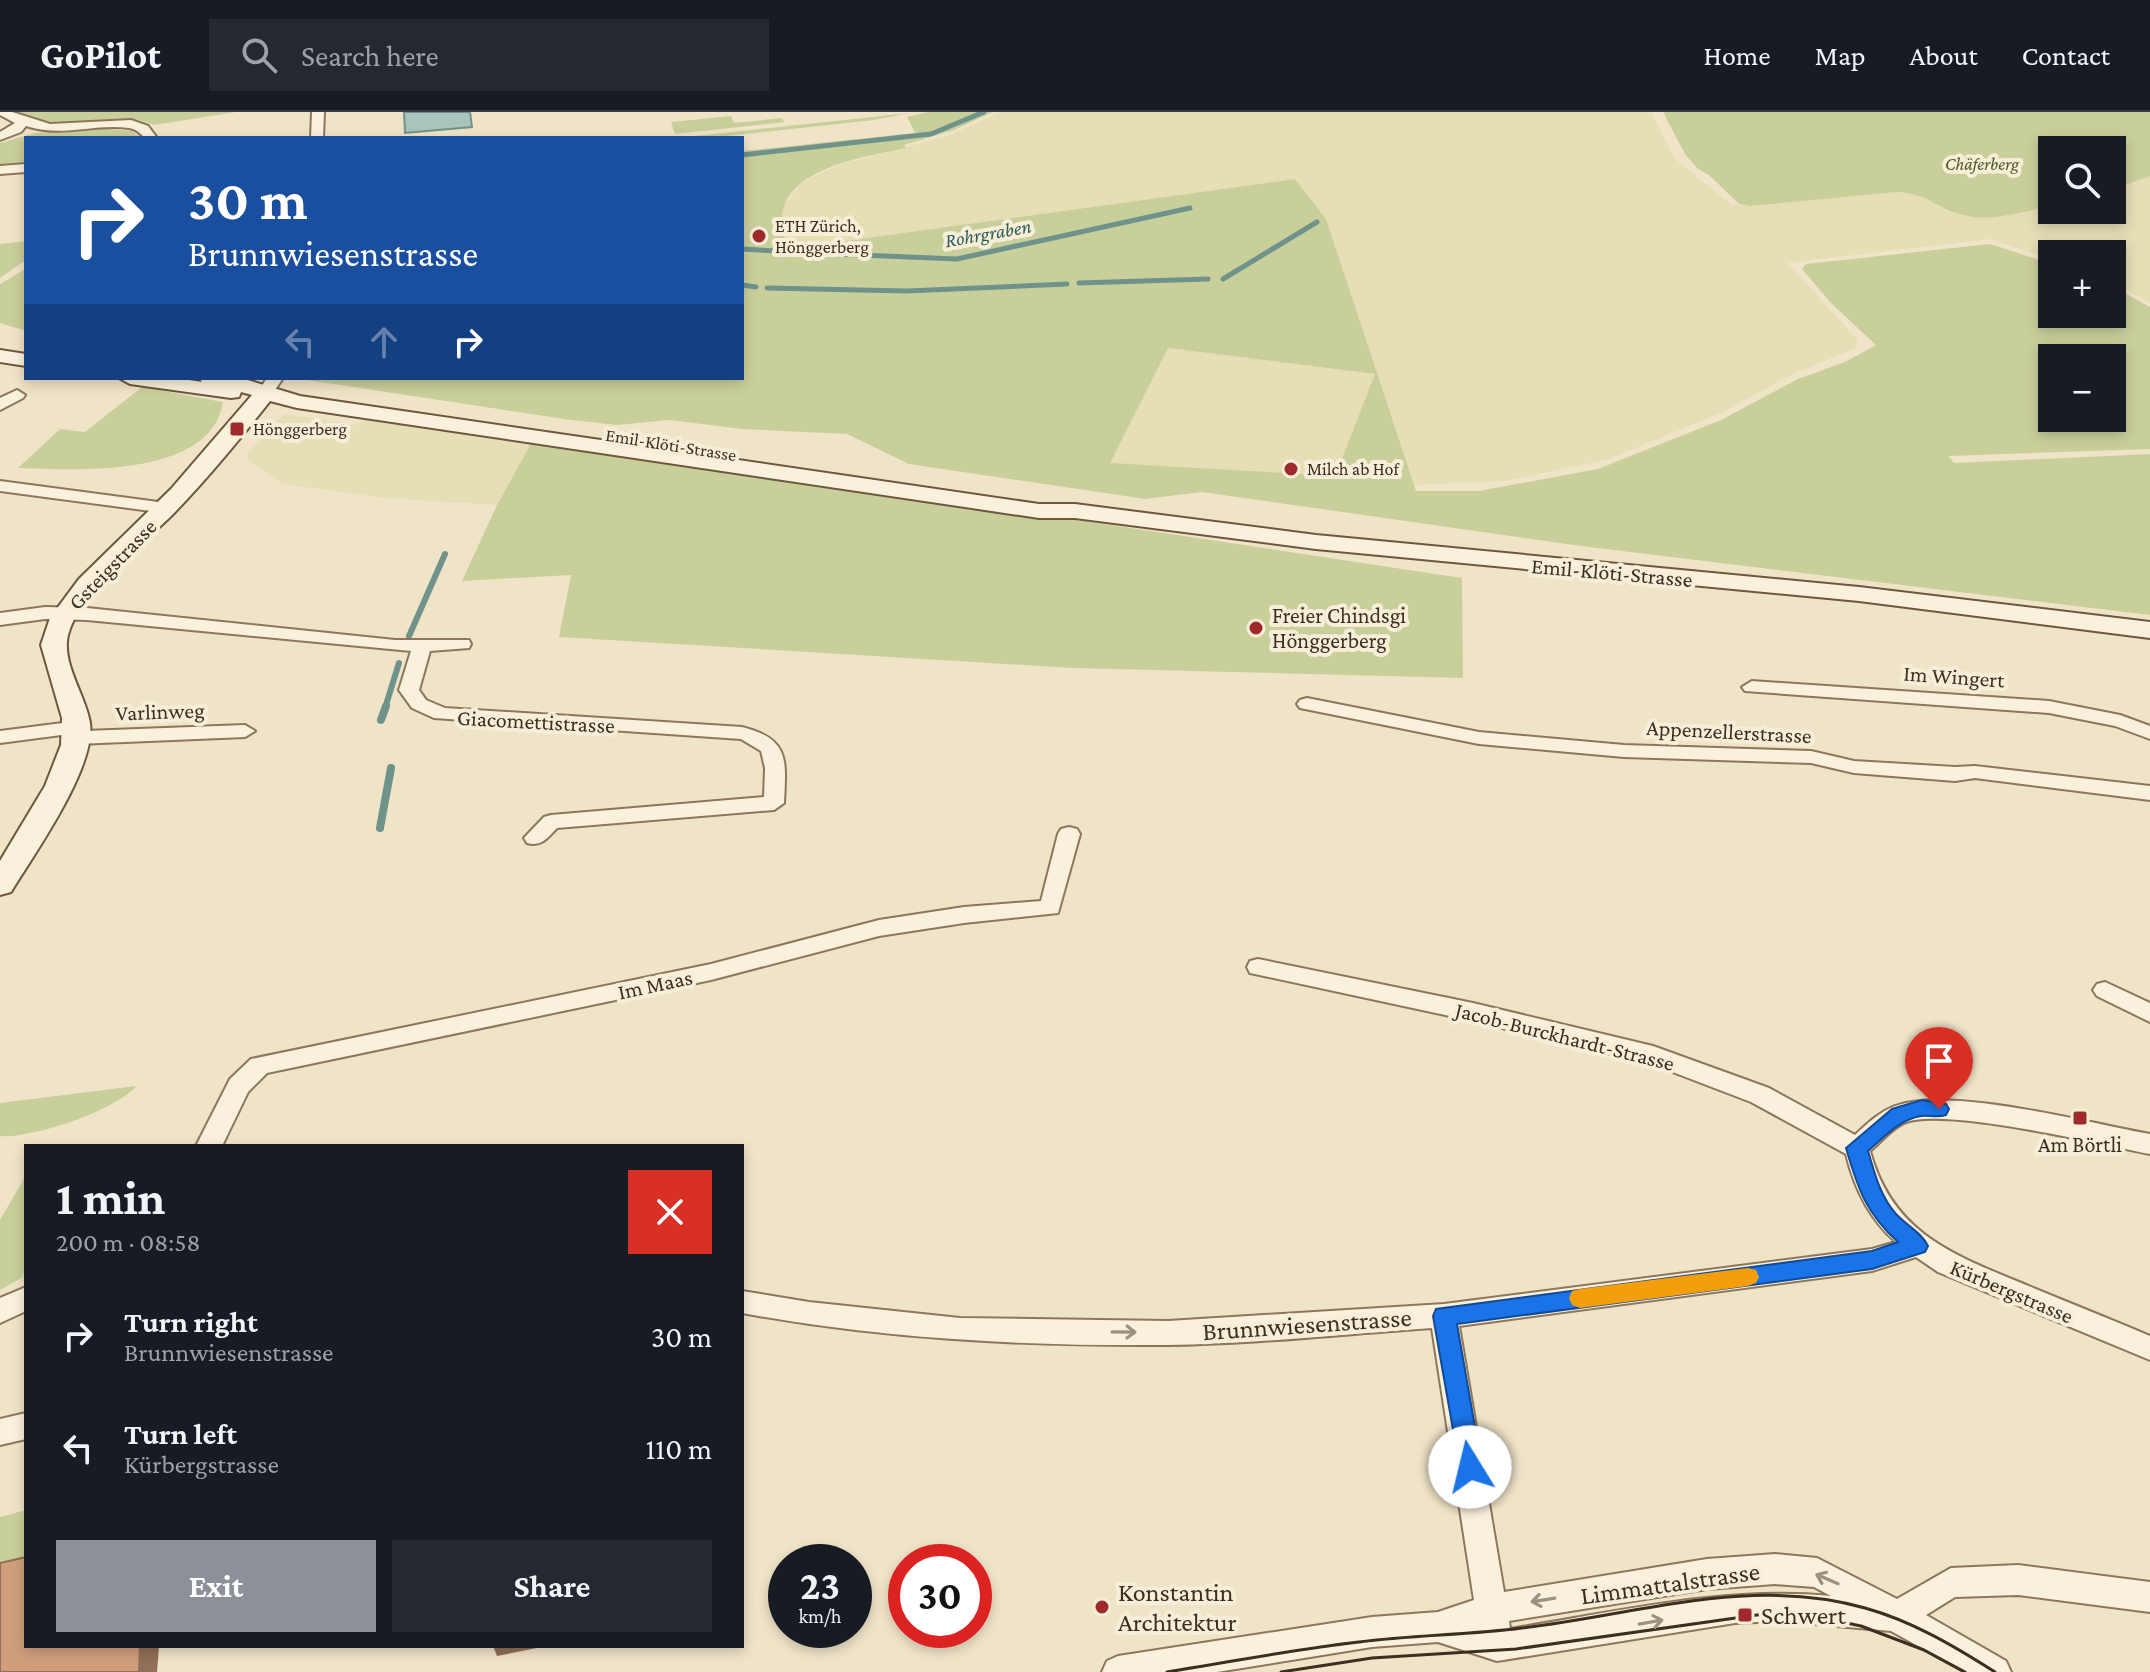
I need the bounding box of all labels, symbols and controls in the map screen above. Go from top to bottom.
search box [209,19,769,91]
icon: search [237,33,281,77]
text: GoPilot [40,34,161,76]
text: Search here [301,39,439,72]
text: Home [1704,40,1771,71]
text: Map [1815,40,1866,71]
text: About [1910,40,1978,71]
text: Contact [2022,40,2110,71]
map controls [2038,136,2126,432]
button: search [2038,136,2126,224]
park label: Chäferberg [1945,154,2020,174]
icon: right [56,168,160,272]
text: 30 m [188,169,308,231]
water label: Rohrgraben [943,215,1033,252]
place label: ETH Zürich, Hönggerberg [775,216,869,257]
marker: ETH Zürich, Hönggerberg [750,227,768,245]
text: Brunnwiesenstrasse [188,234,478,274]
button: + [2038,240,2126,328]
icon: left [278,320,322,364]
icon: ahead [362,320,406,364]
icon: right [446,320,490,364]
button: − [2038,344,2126,432]
place label: Hönggerberg [253,419,347,439]
marker: Hönggerberg [228,420,246,438]
street label: Emil-Klöti-Strasse [604,425,738,465]
place label: Milch ab Hof [1307,459,1401,479]
marker: Milch ab Hof [1282,460,1300,478]
street label: Gsteigstrasse [63,514,162,615]
street label: Emil-Klöti-Strasse [1530,553,1694,592]
place label: Freier Chindsgi Hönggerberg [1272,603,1406,653]
marker: Freier Chindsgi Hönggerberg [1247,619,1265,637]
street label: Im Wingert [1903,660,2006,693]
street label: Varlinweg [115,697,205,726]
street label: Giacomettistrasse [456,705,615,738]
street label: Appenzellerstrasse [1646,715,1812,748]
street label: Im Maas [615,964,695,1005]
street label: Jacob-Burckhardt-Strasse [1451,997,1677,1076]
pin [1905,1027,1973,1109]
icon: arrive [1917,1039,1961,1083]
marker: Am Börtli [2071,1109,2089,1127]
place label: Am Börtli [2038,1132,2122,1157]
button: close [628,1170,712,1254]
text: 1 min [56,1171,165,1224]
text: 200 m · 08:58 [56,1228,200,1257]
street label: Kürbergstrasse [1947,1254,2077,1329]
street label: Brunnwiesenstrasse [1201,1303,1413,1346]
text: Turn right [124,1305,258,1338]
icon: right [56,1314,100,1358]
text: 30 m [651,1320,712,1353]
one-way arrow [1110,1324,1137,1340]
text: Brunnwiesenstrasse [124,1338,334,1367]
text: Turn left [124,1417,237,1450]
position arrow [1428,1425,1512,1509]
icon: left [56,1426,100,1470]
text: 110 m [645,1432,712,1465]
text: Kürbergstrasse [124,1450,279,1479]
button: Exit [56,1540,376,1632]
button: Share [392,1540,712,1632]
speed limit sign: 30 [888,1544,992,1648]
street label: Limmattalstrasse [1578,1557,1762,1610]
text: 23 [800,1563,840,1608]
one-way arrow [1815,1570,1840,1585]
place label: Konstantin Architektur [1118,1578,1237,1637]
one-way arrow [1531,1593,1556,1608]
marker: Konstantin Architektur [1093,1598,1111,1616]
place label: Schwert [1761,1601,1846,1630]
text: km/h [798,1605,842,1627]
marker: Schwert [1736,1606,1754,1624]
one-way arrow [1638,1614,1663,1629]

